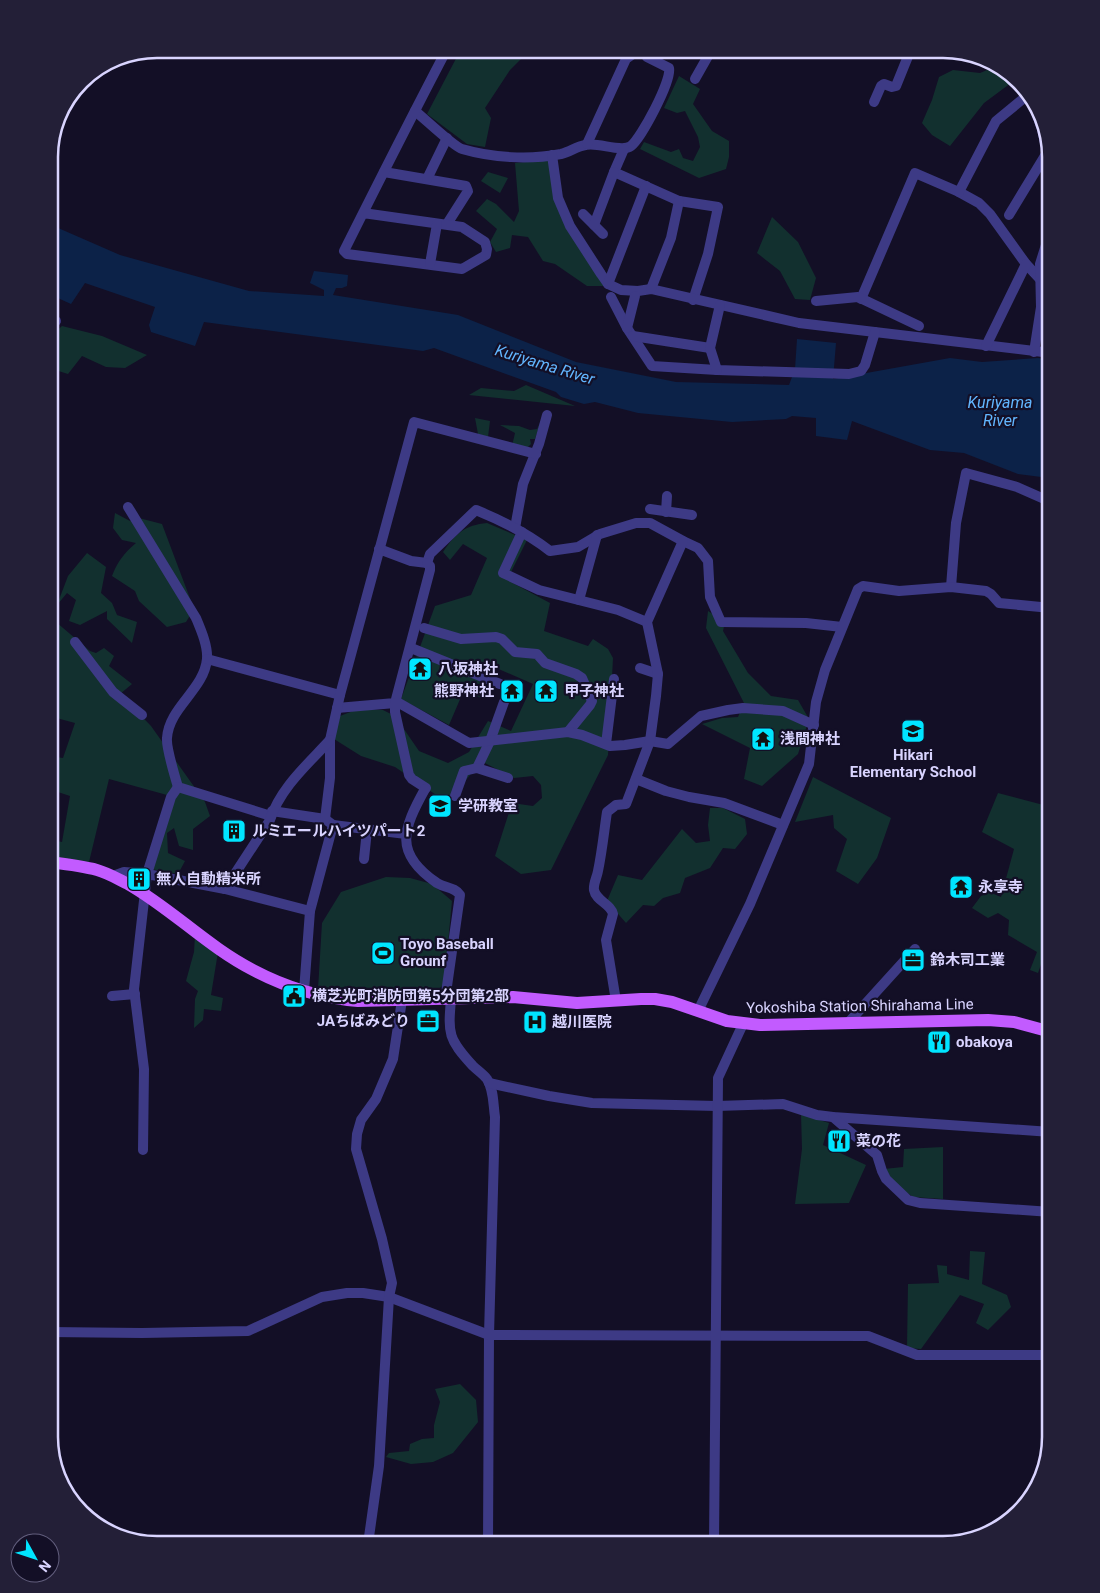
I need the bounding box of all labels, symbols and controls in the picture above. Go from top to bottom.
water label: Kuriyama River [493,340,598,389]
water label: Kuriyama River [968,393,1032,430]
temple icon: 八坂神社 [407,656,433,682]
place label: 八坂神社 [438,660,498,678]
temple icon: 熊野神社 [499,678,525,704]
temple icon: 甲子神社 [533,678,559,704]
place label: 熊野神社 [434,682,494,700]
place label: 甲子神社 [564,682,624,700]
school or university icon: Hikari Elementary School [900,718,926,744]
temple icon: 浅間神社 [750,726,776,752]
place label: 浅間神社 [780,730,840,748]
place label: Hikari Elementary School [850,746,976,781]
school or university icon: 学研教室 [427,793,453,819]
place label: 学研教室 [458,797,518,815]
building icon: ルミエールハイツパート2 [221,818,247,844]
place label: ルミエールハイツパート2 [252,822,426,840]
building icon: 無人自動精米所 [126,866,152,892]
place label: 無人自動精米所 [156,870,261,888]
temple icon: 永享寺 [948,874,974,900]
place label: 永享寺 [978,878,1023,896]
place label: Toyo Baseball Grounf [400,935,494,970]
sports icon: Toyo Baseball Grounf [370,940,396,966]
office icon: 鈴木司工業 [900,947,926,973]
place label: 鈴木司工業 [930,951,1005,969]
public building icon: 横芝光町消防団第5分団第2部 [281,983,307,1009]
place label: 横芝光町消防団第5分団第2部 [312,987,509,1005]
street label: Yokoshiba Station Shirahama Line [746,995,974,1017]
office icon: JAちばみどり [415,1008,441,1034]
hospital icon: 越川医院 [522,1009,548,1035]
place label: JAちばみどり [317,1012,410,1030]
place label: 越川医院 [552,1013,612,1031]
restaurant icon: obakoya [926,1029,952,1055]
place label: obakoya [956,1033,1013,1051]
restaurant icon: 菜の花 [826,1128,852,1154]
place label: 菜の花 [856,1132,901,1150]
north arrow [10,1533,60,1583]
text: N [36,1557,54,1575]

